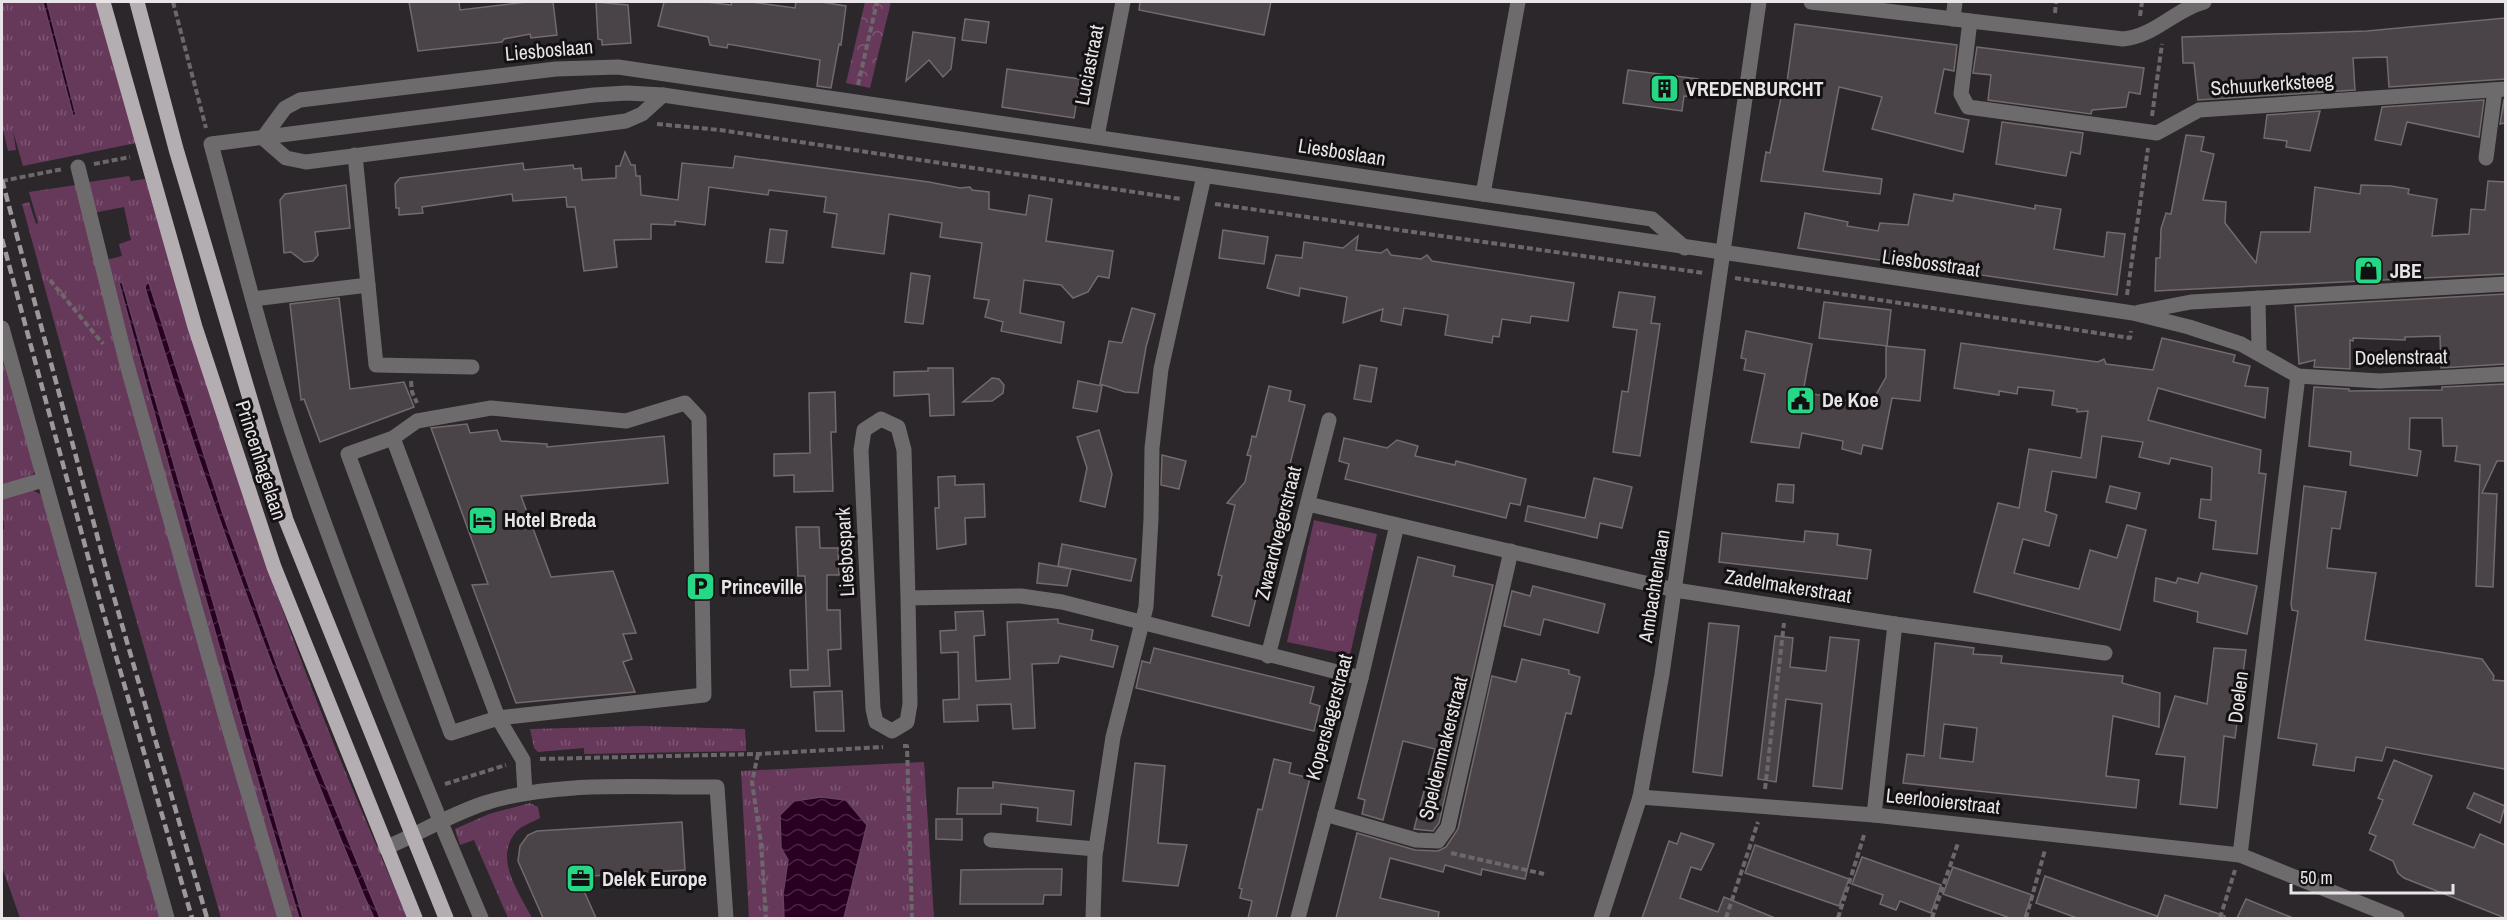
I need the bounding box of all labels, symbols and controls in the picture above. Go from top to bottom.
street label: Luciastraat [1068,22,1110,107]
street label: Liesboslaan [504,32,594,67]
street label: Schuurkerksteeg [2210,66,2334,101]
building icon: VREDENBURCHT [1649,73,1681,105]
place label: VREDENBURCHT [1686,75,1824,102]
street label: Liesboslaan [1296,131,1388,172]
street label: Liesbosstraat [1880,242,1982,283]
shop icon: JBE [2353,255,2385,287]
place label: JBE [2390,257,2422,284]
street label: Doelenstraat [2354,342,2448,371]
public building icon: De Koe [1785,384,1817,416]
place label: De Koe [1822,386,1879,413]
street label: Princenhagelaan [229,397,293,523]
street label: Zwaardvegerstraat [1248,463,1307,602]
hotel icon: Hotel Breda [467,504,499,536]
place label: Hotel Breda [504,506,596,533]
street label: Liesbospark [829,506,860,597]
street label: Ambachtenlaan [1631,528,1676,645]
street label: Zadelmakerstraat [1723,562,1854,609]
parking icon: Princeville [684,571,716,603]
place label: Princeville [721,573,803,600]
street label: Koperslagerstraat [1299,650,1358,783]
street label: Doelen [2221,670,2254,724]
street label: Speldenmakerstraat [1412,673,1473,822]
street label: Leerlooierstraat [1885,781,2002,820]
scale bar [2291,857,2453,895]
office icon: Delek Europe [565,863,597,895]
place label: Delek Europe [602,865,707,892]
text: 50 m [2300,865,2333,890]

